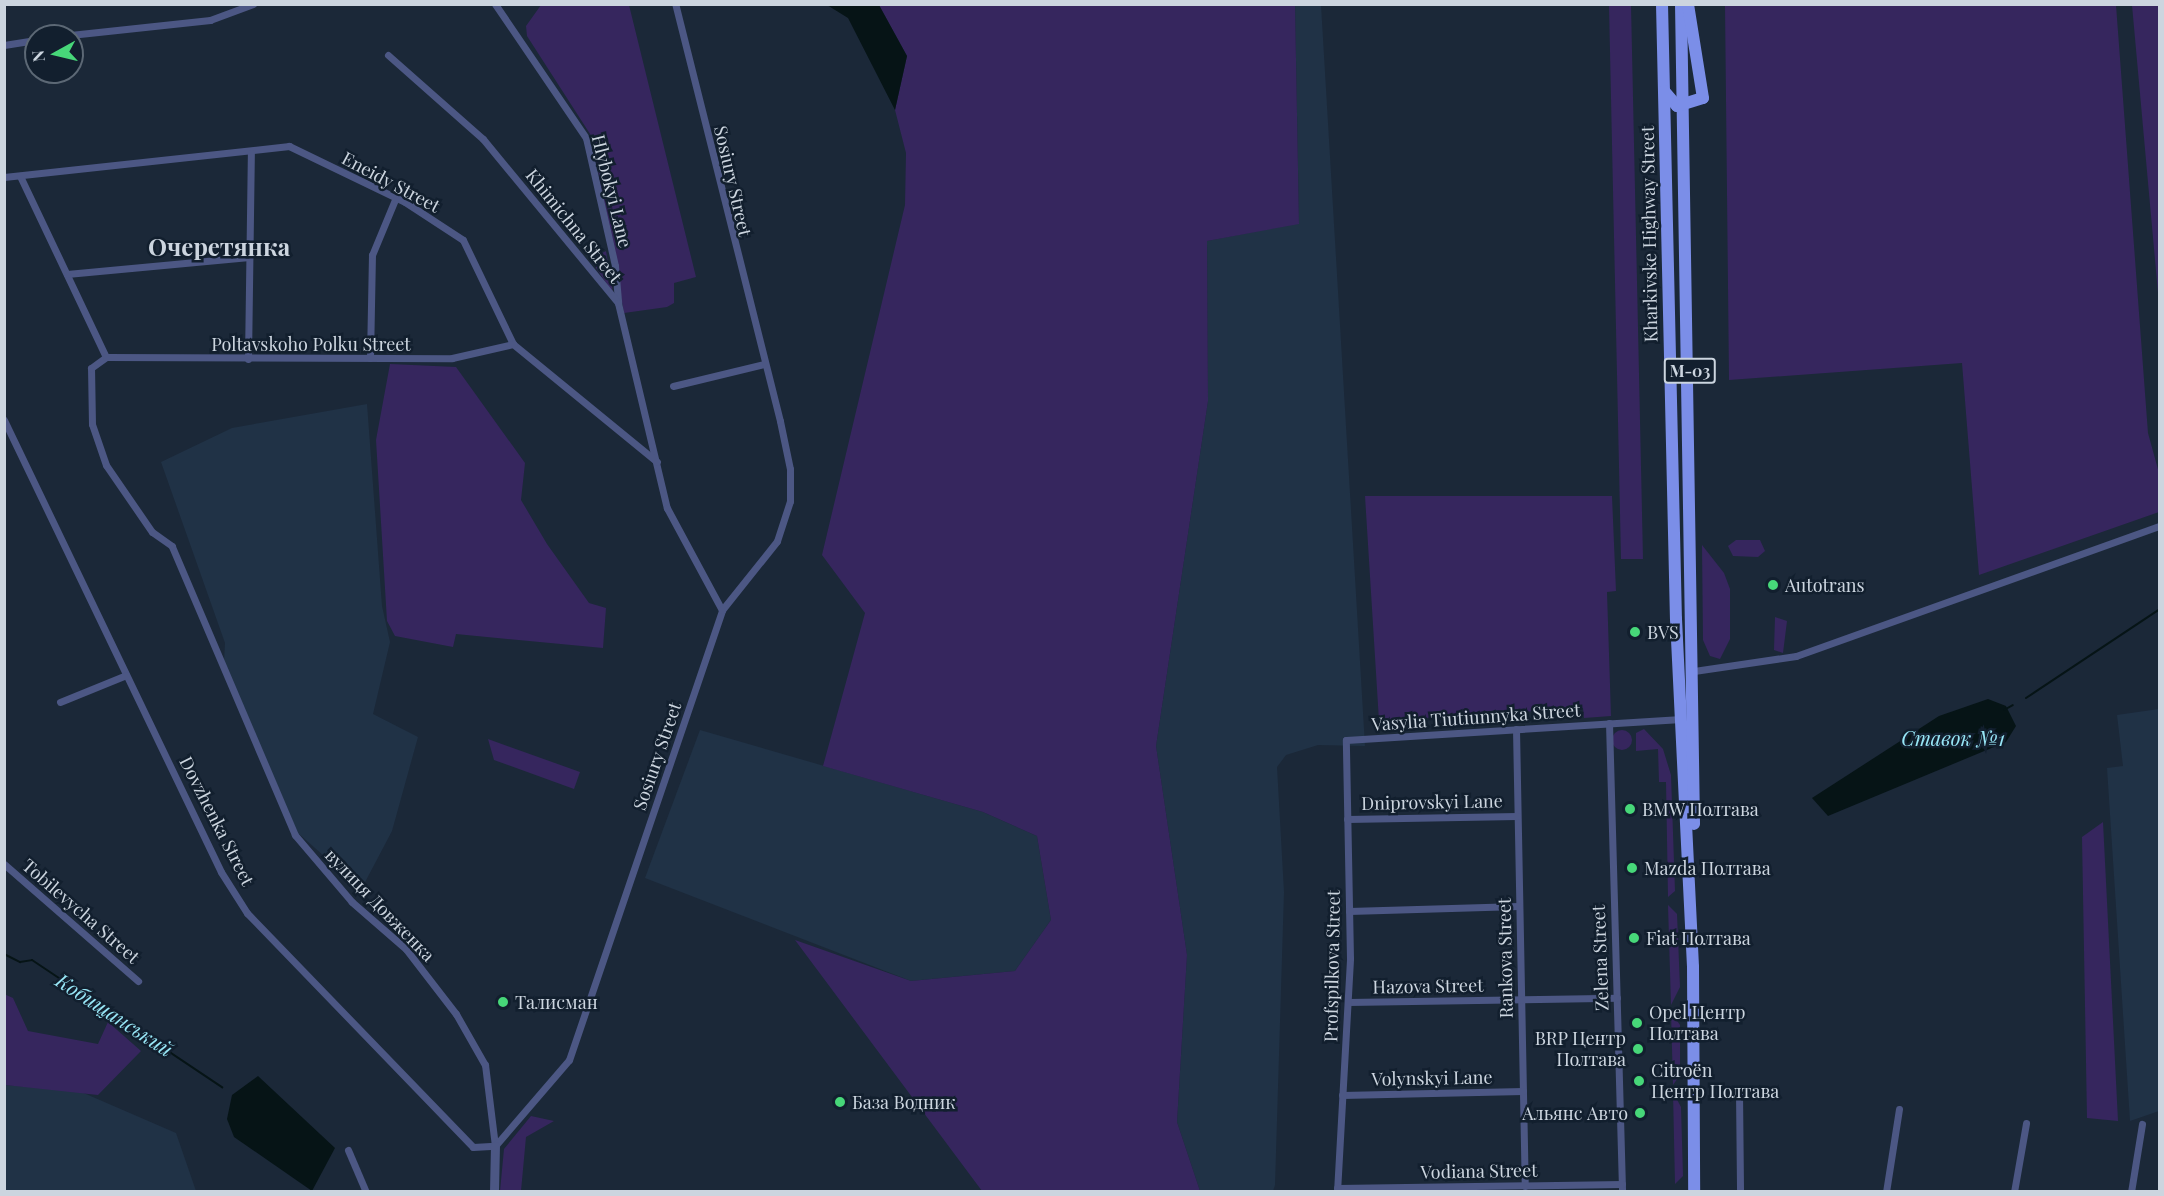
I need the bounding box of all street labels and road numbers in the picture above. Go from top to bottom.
street label: Sosiury Street [710,123,756,239]
street label: Kharkivske Highway Street [1636,125,1662,343]
street label: Hlybokyi Lane [588,132,636,250]
street label: Eneidy Street [338,147,444,217]
street label: Khimichna Street [521,165,627,287]
street label: Poltavskoho Polku Street [211,333,411,355]
road number: М-03 [1663,358,1717,384]
street label: Sosiury Street [628,699,686,813]
street label: Vasylia Tiutiunnyka Street [1370,699,1582,735]
street label: Dovzhenka Street [175,753,259,889]
street label: Dniprovskyi Lane [1361,790,1503,814]
street label: вулиця Довженка [321,844,439,966]
street label: Tobilevycha Street [18,854,144,968]
street label: Profspilkova Street [1320,890,1344,1042]
street label: Rankova Street [1493,897,1517,1019]
street label: Zelena Street [1587,905,1613,1011]
street label: Hazova Street [1372,974,1484,998]
street label: Volynskyi Lane [1371,1066,1493,1090]
street label: Vodiana Street [1420,1159,1538,1183]

